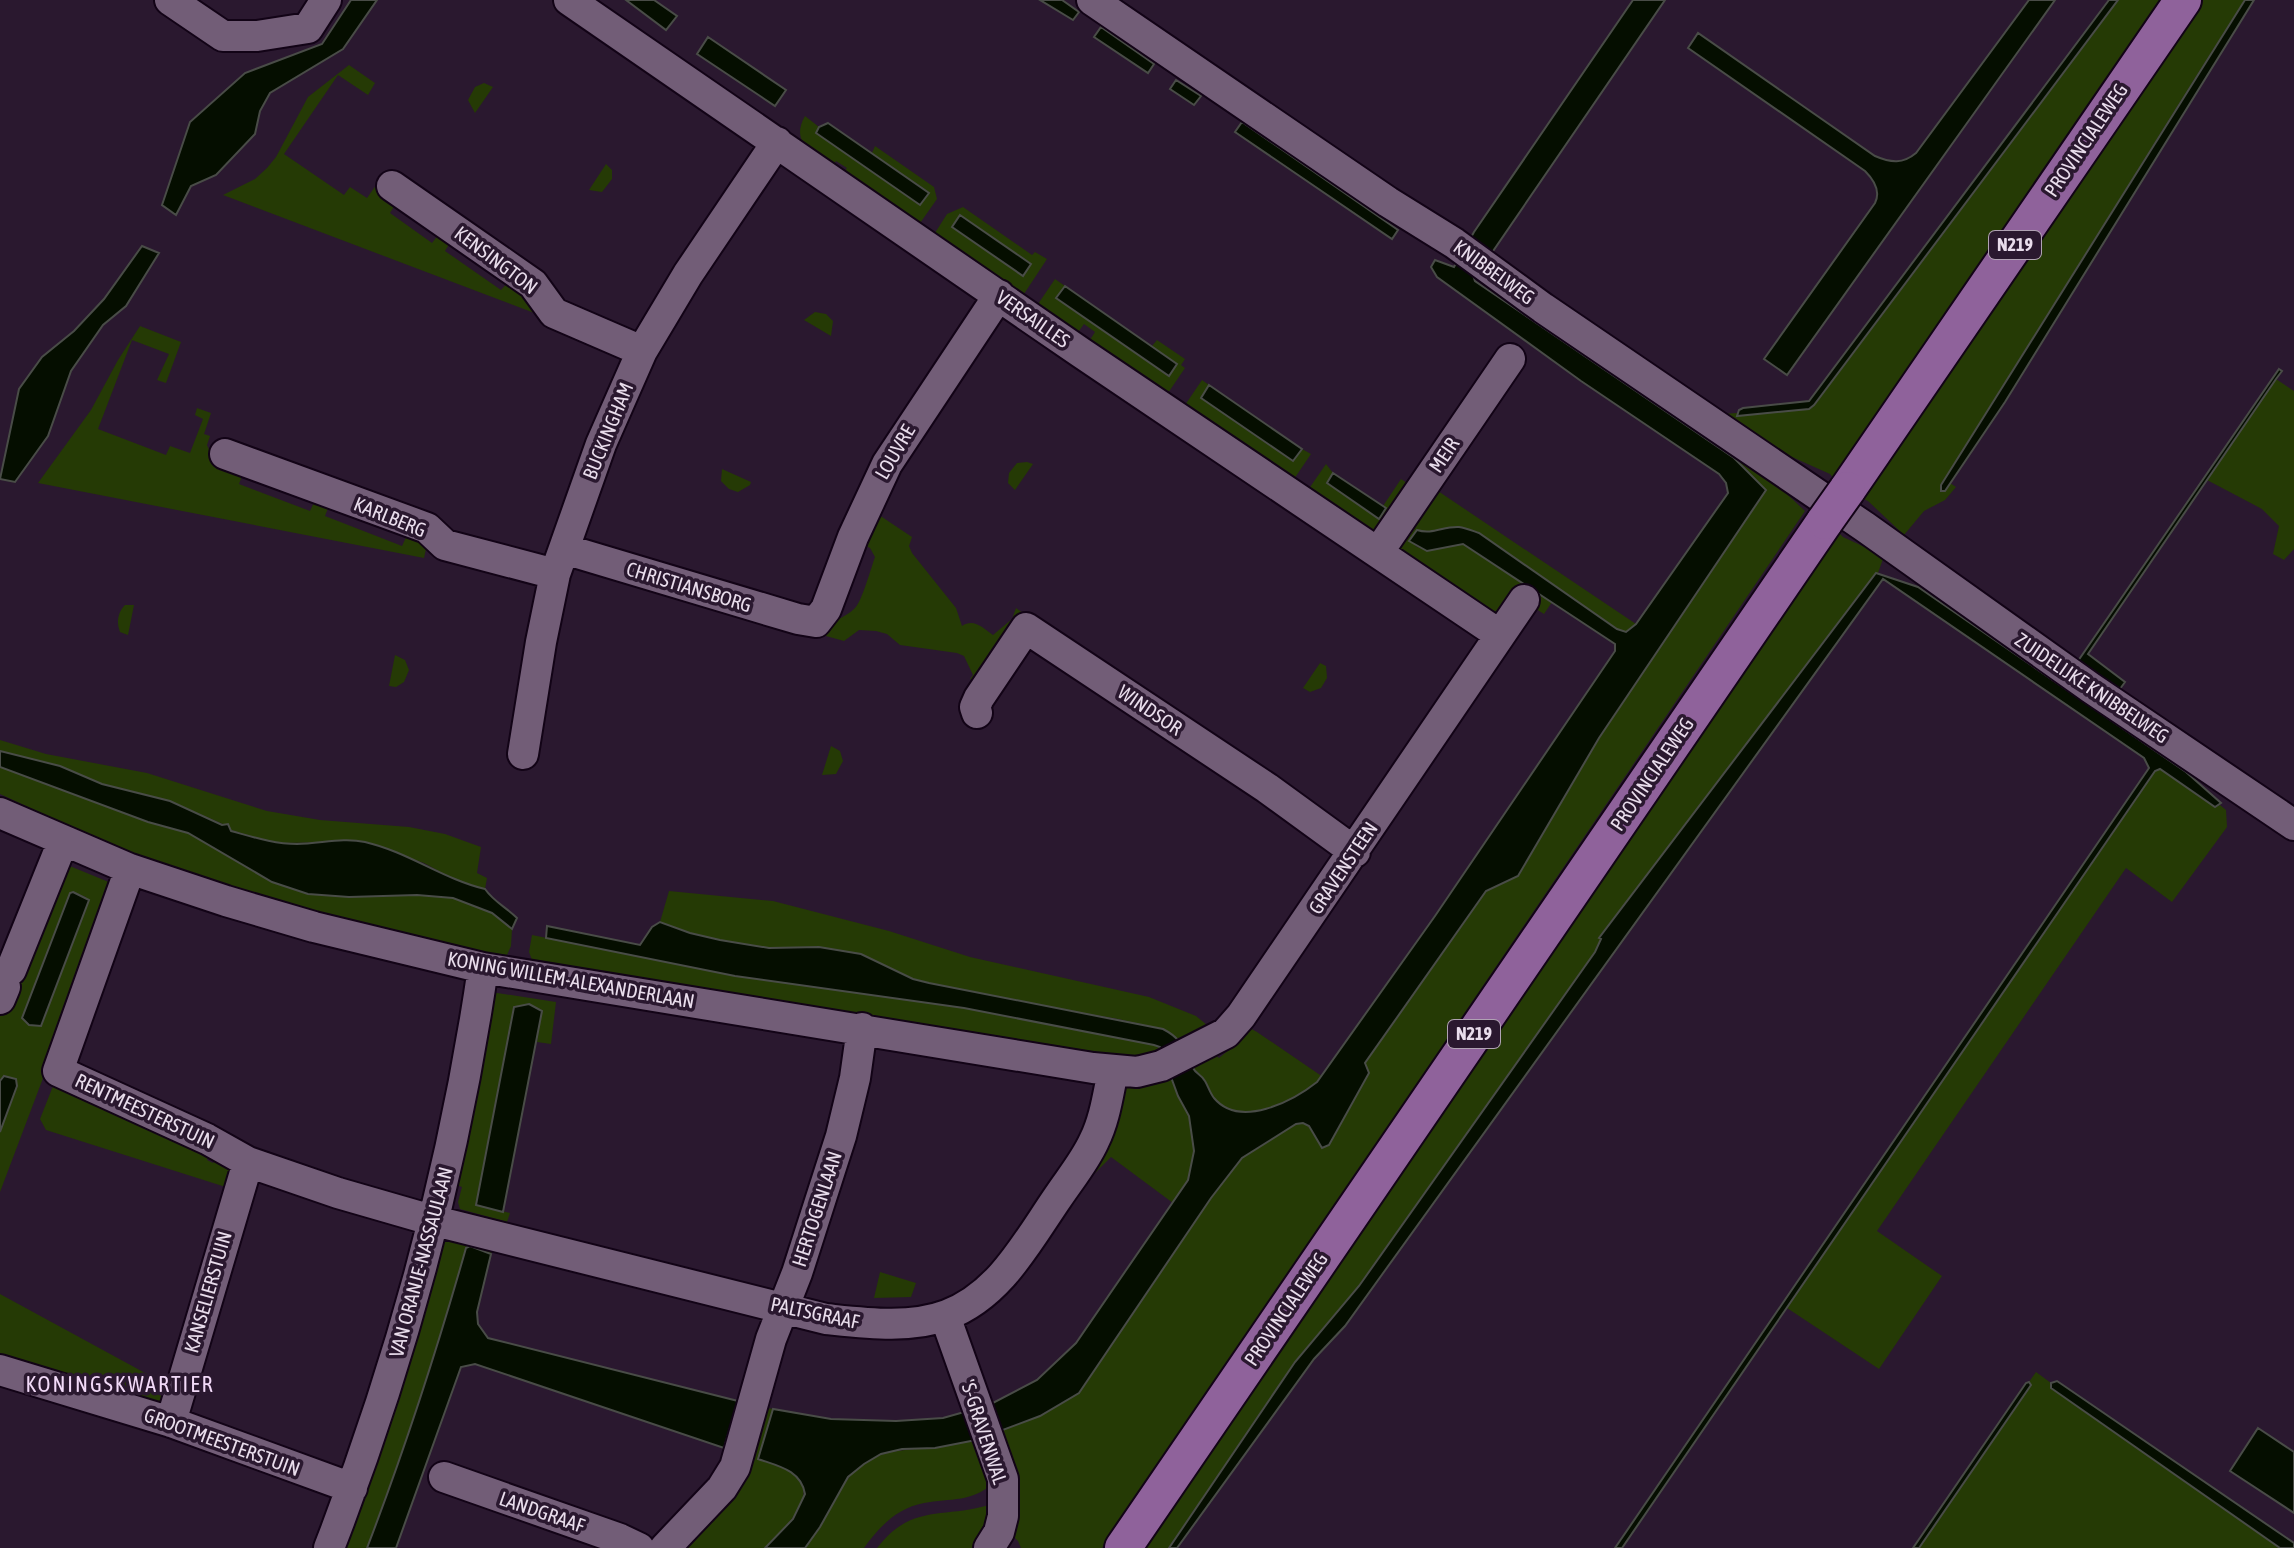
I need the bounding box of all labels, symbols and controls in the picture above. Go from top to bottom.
street label: PROVINCIALEWEG [2039,79,2132,201]
street label: KENSINGTON [450,221,542,298]
road number: N219 [1989,231,2041,259]
street label: KNIBBELWEG [1449,235,1539,309]
street label: VERSAILLES [992,285,1074,352]
street label: BUCKINGHAM [578,379,637,483]
street label: LOUVRE [870,420,920,483]
street label: MEIR [1424,433,1463,477]
street label: KARLBERG [351,492,430,541]
street label: CHRISTIANSBORG [624,557,754,616]
street label: ZUIDELIJKE KNIBBELWEG [2011,628,2173,748]
street label: WINDSOR [1114,680,1187,739]
street label: PROVINCIALEWEG [1605,713,1698,835]
street label: GRAVENSTEEN [1303,817,1382,918]
street label: KONING WILLEM-ALEXANDERLAAN [446,946,696,1013]
road number: N219 [1448,1020,1500,1048]
street label: RENTMEESTERSTUIN [72,1068,219,1153]
street label: HERTOGENLAAN [787,1148,846,1270]
street label: VAN ORANJE-NASSAULAAN [384,1164,457,1360]
street label: KANSELIERSTUIN [179,1228,236,1355]
street label: PROVINCIALEWEG [1239,1248,1332,1370]
street label: PALTSGRAAF [769,1292,862,1333]
district label: KONINGSKWARTIER [25,1371,215,1397]
street label: 'S-GRAVENWAL [957,1377,1012,1487]
street label: GROOTMEESTERSTUIN [141,1403,303,1480]
street label: LANDGRAAF [496,1486,588,1537]

